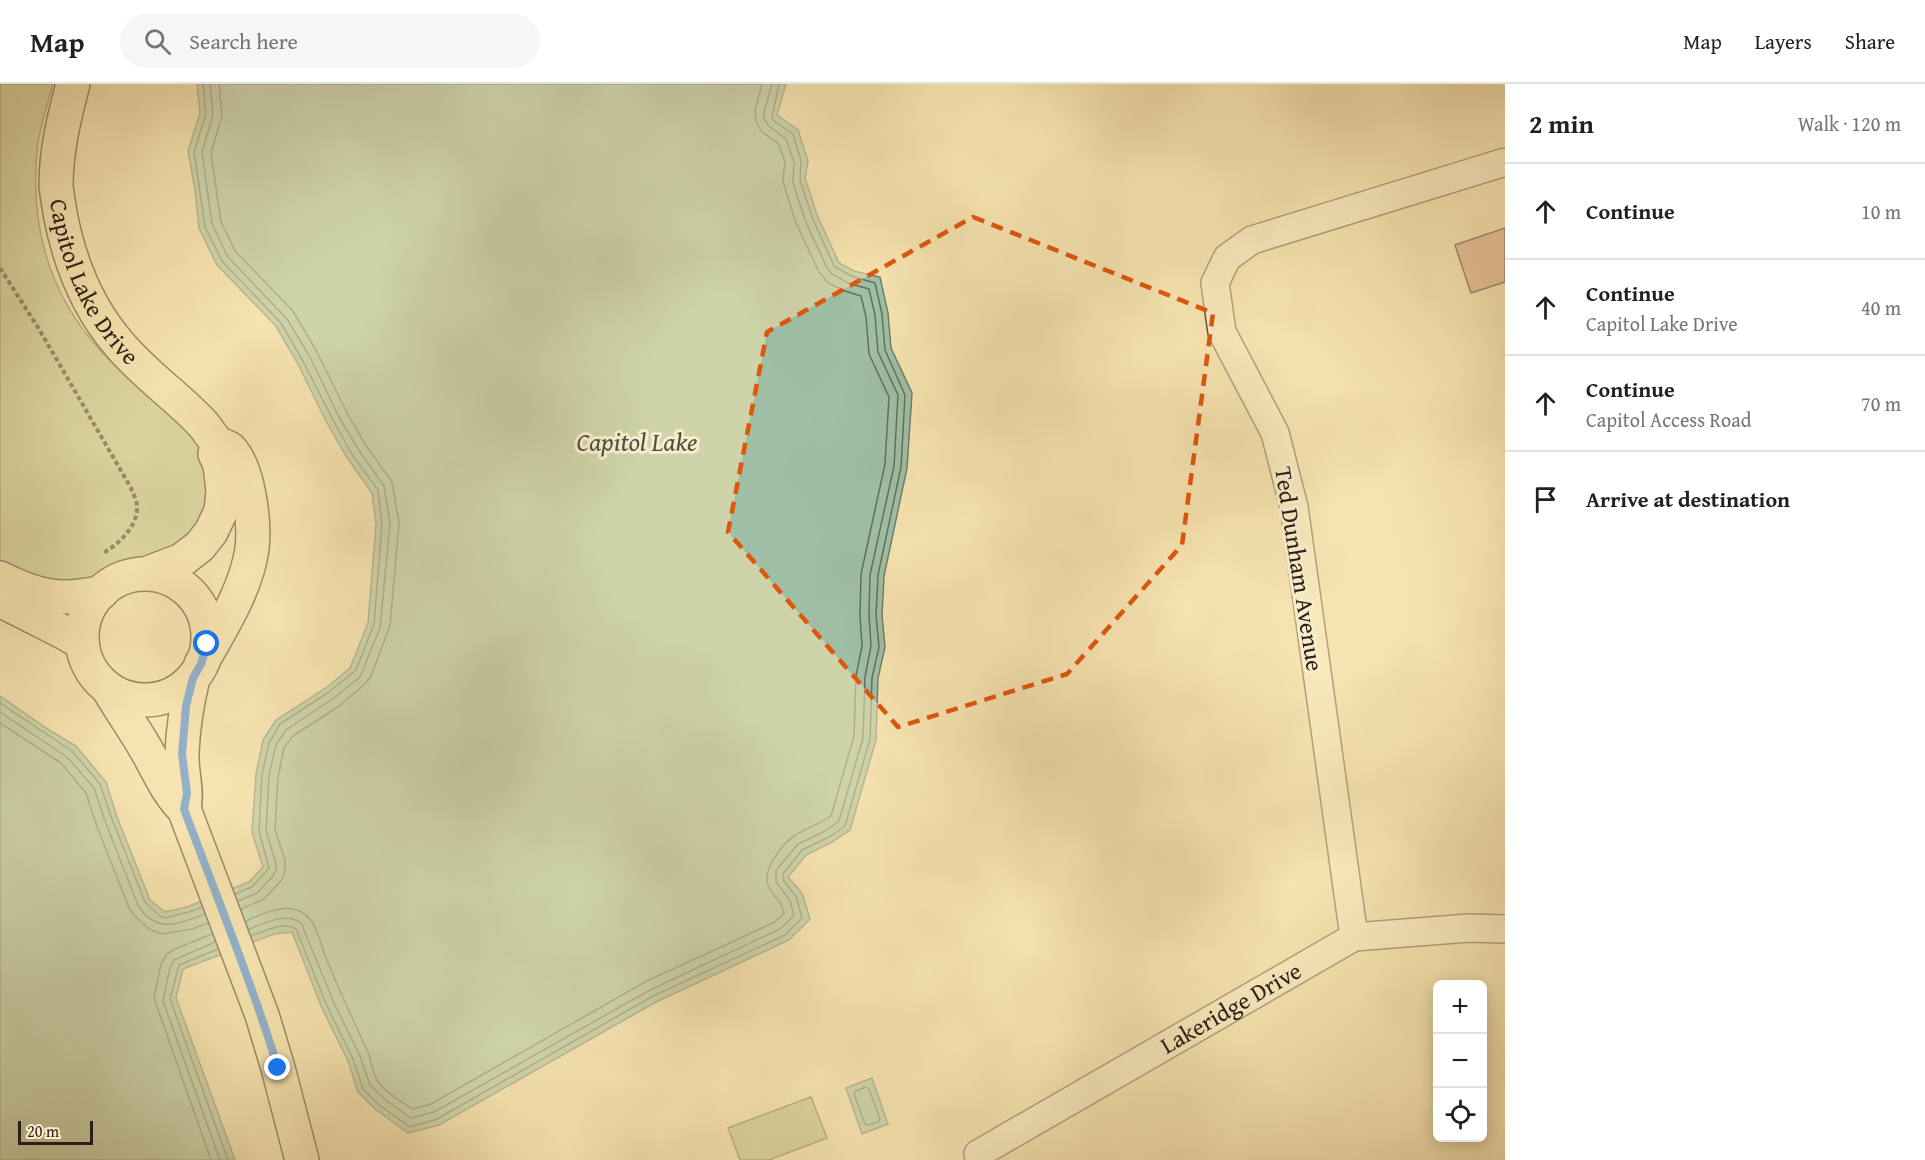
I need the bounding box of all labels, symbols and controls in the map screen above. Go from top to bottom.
search box [120,14,540,68]
text: Map [30,21,84,62]
icon: search [141,25,174,58]
text: Search here [189,25,298,57]
text: Map [1683,26,1722,57]
text: Layers [1755,26,1812,57]
text: Share [1845,26,1895,57]
text: 2 min [1529,104,1594,143]
text: Walk · 120 m [1798,109,1901,138]
icon: ahead [1529,195,1562,228]
text: Continue [1586,195,1675,227]
street label: Capitol Lake Drive [41,197,147,373]
text: 10 m [1861,197,1901,226]
text: Continue [1586,277,1675,309]
icon: ahead [1529,291,1562,324]
text: 40 m [1861,293,1901,322]
text: Capitol Lake Drive [1586,309,1738,338]
text: Continue [1586,373,1675,405]
icon: ahead [1529,387,1562,420]
text: 70 m [1861,389,1901,418]
text: Capitol Access Road [1586,405,1751,434]
water label: Capitol Lake [576,422,698,461]
street label: Ted Dunham Avenue [1266,464,1333,674]
icon: arrive [1529,483,1562,516]
text: Arrive at destination [1586,483,1790,515]
route start [193,630,219,656]
street label: Lakeridge Drive [1154,953,1308,1062]
map controls [1433,980,1487,1142]
button: + [1433,980,1487,1034]
button: − [1433,1034,1487,1088]
route end [264,1054,290,1080]
button: locate [1433,1088,1487,1142]
scale bar [18,1118,93,1146]
text: 20 m [27,1119,59,1143]

